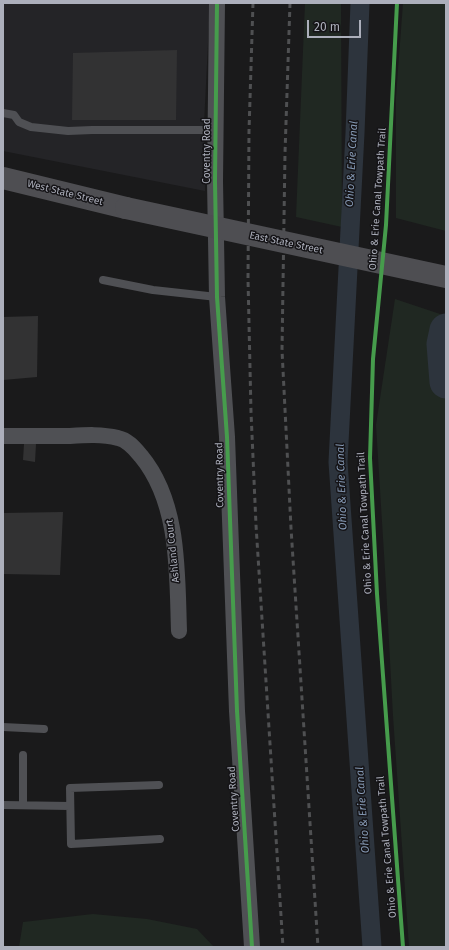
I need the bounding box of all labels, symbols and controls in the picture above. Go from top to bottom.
scale bar [309,12,363,38]
text: 20 m [314,20,340,34]
street label: Coventry Road [201,118,213,184]
water label: Ohio & Erie Canal [343,120,361,208]
street label: Ohio & Erie Canal Towpath Trail [367,128,389,270]
street label: West State Street [26,178,104,208]
street label: East State Street [248,229,324,257]
street label: Coventry Road [213,442,227,508]
water label: Ohio & Erie Canal [334,444,350,530]
street label: Ohio & Erie Canal Towpath Trail [355,452,375,594]
street label: Ashland Court [164,519,182,583]
street label: Coventry Road [226,766,242,832]
water label: Ohio & Erie Canal [353,766,373,854]
street label: Ohio & Erie Canal Towpath Trail [375,776,399,918]

